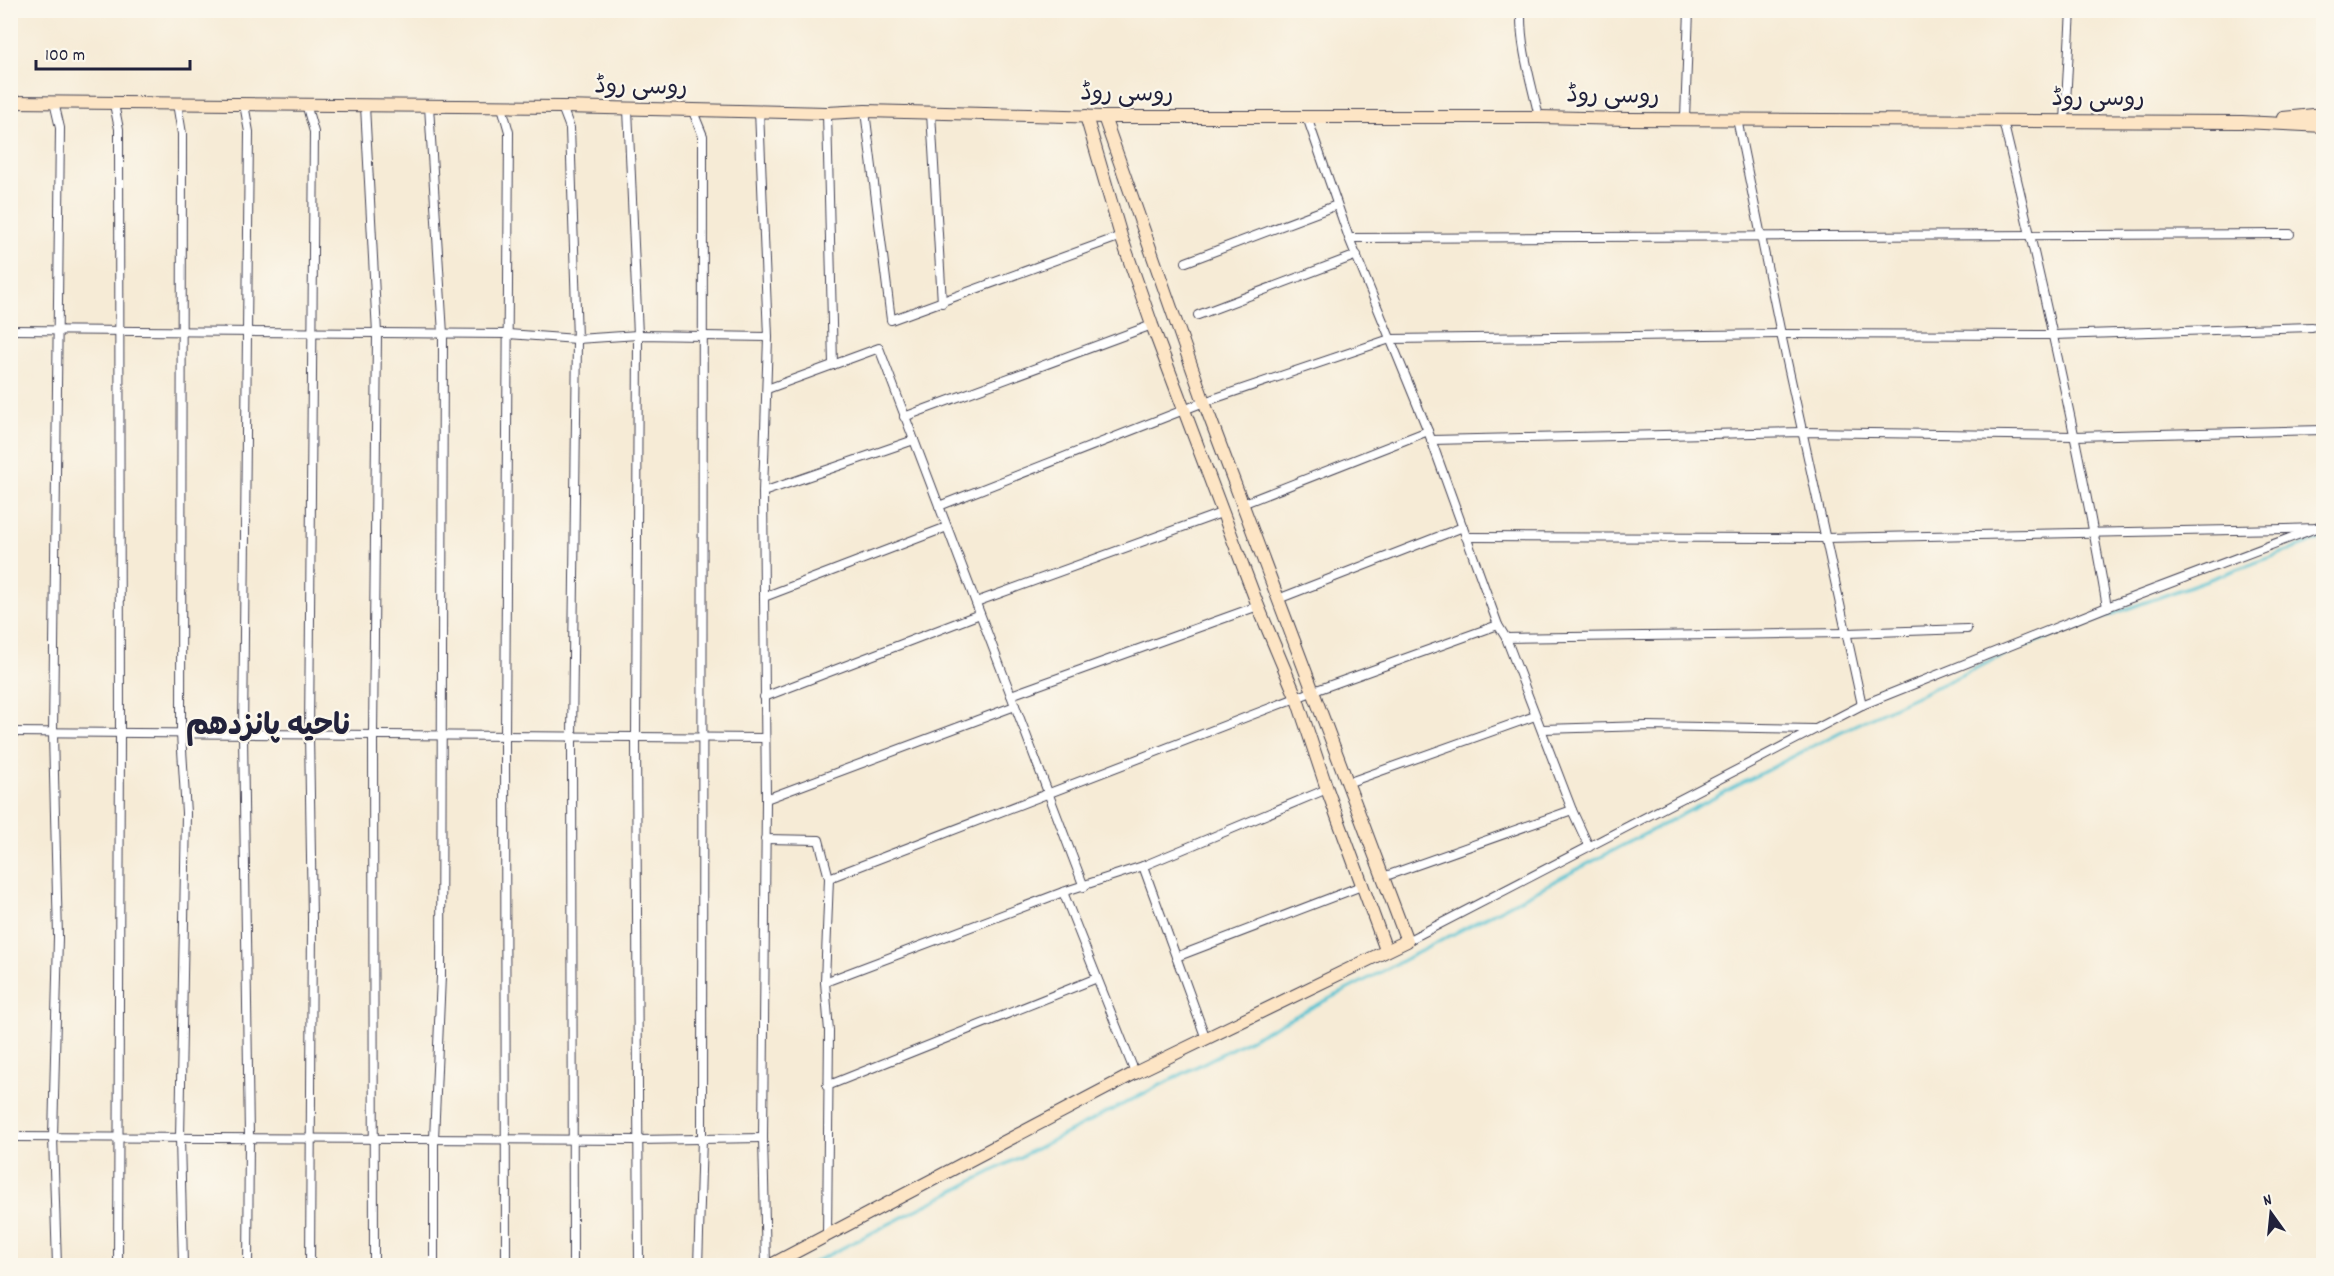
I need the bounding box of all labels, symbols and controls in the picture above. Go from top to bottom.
scale bar [36,33,190,71]
text: 100 m [45,44,85,69]
street label: روسی روڈ [594,70,688,106]
street label: روسی روڈ [1080,77,1174,113]
street label: روسی روڈ [1566,79,1660,115]
street label: روسی روڈ [2051,83,2145,117]
district label: ناحیه پانزدهم [186,707,350,750]
north arrow [2241,1183,2301,1243]
text: N [2261,1189,2275,1213]

